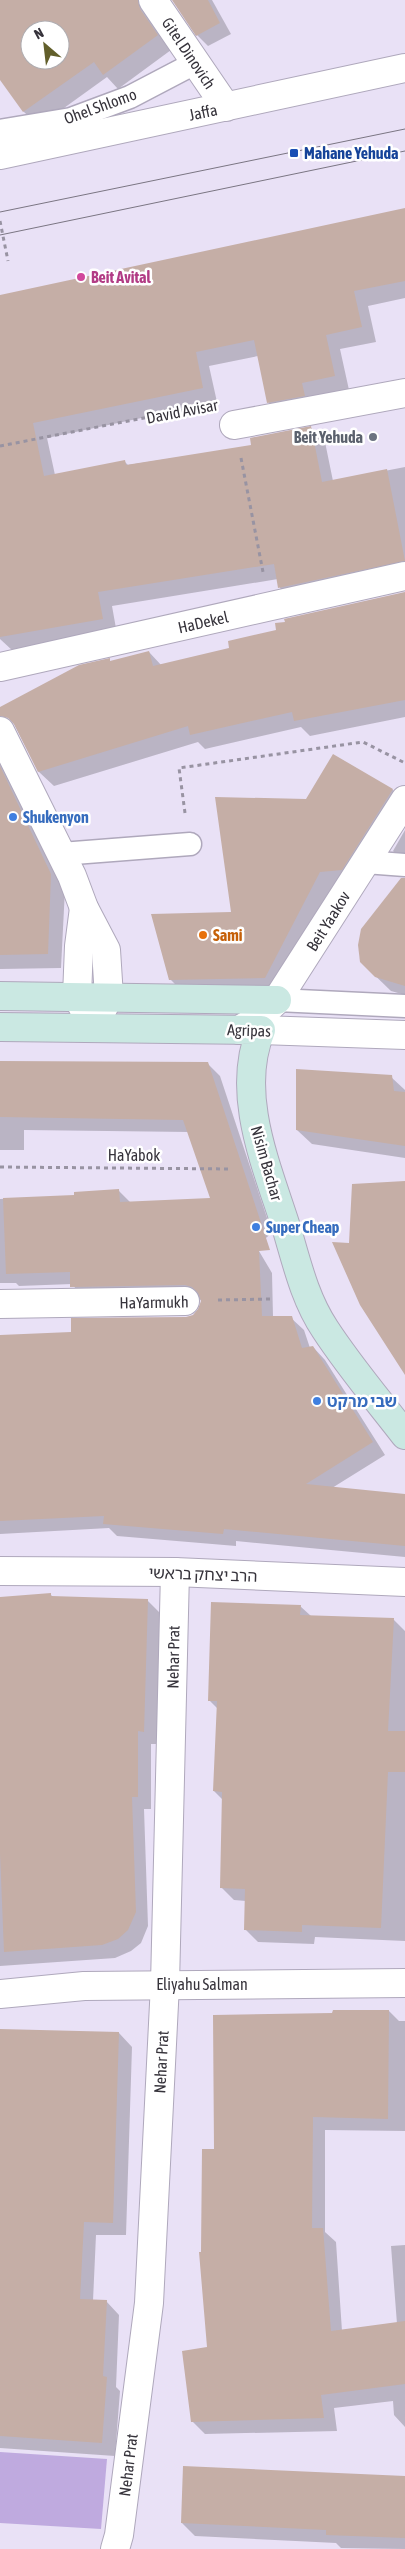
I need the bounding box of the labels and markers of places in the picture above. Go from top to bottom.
place label: Mahane Yehuda [304,144,399,162]
marker: Mahane Yehuda [288,147,300,159]
place label: Beit Avital [91,268,151,286]
marker: Beit Avital [75,271,87,283]
place label: Beit Yehuda [294,428,363,446]
marker: Beit Yehuda [367,431,379,443]
place label: Shukenyon [23,808,89,826]
marker: Shukenyon [7,811,19,823]
place label: Sami [213,926,243,944]
marker: Sami [197,929,209,941]
place label: Super Cheap [266,1218,340,1236]
marker: Super Cheap [250,1221,262,1233]
place label: שבי מרקט [327,1392,397,1410]
marker: שבי מרקט [311,1395,323,1407]

